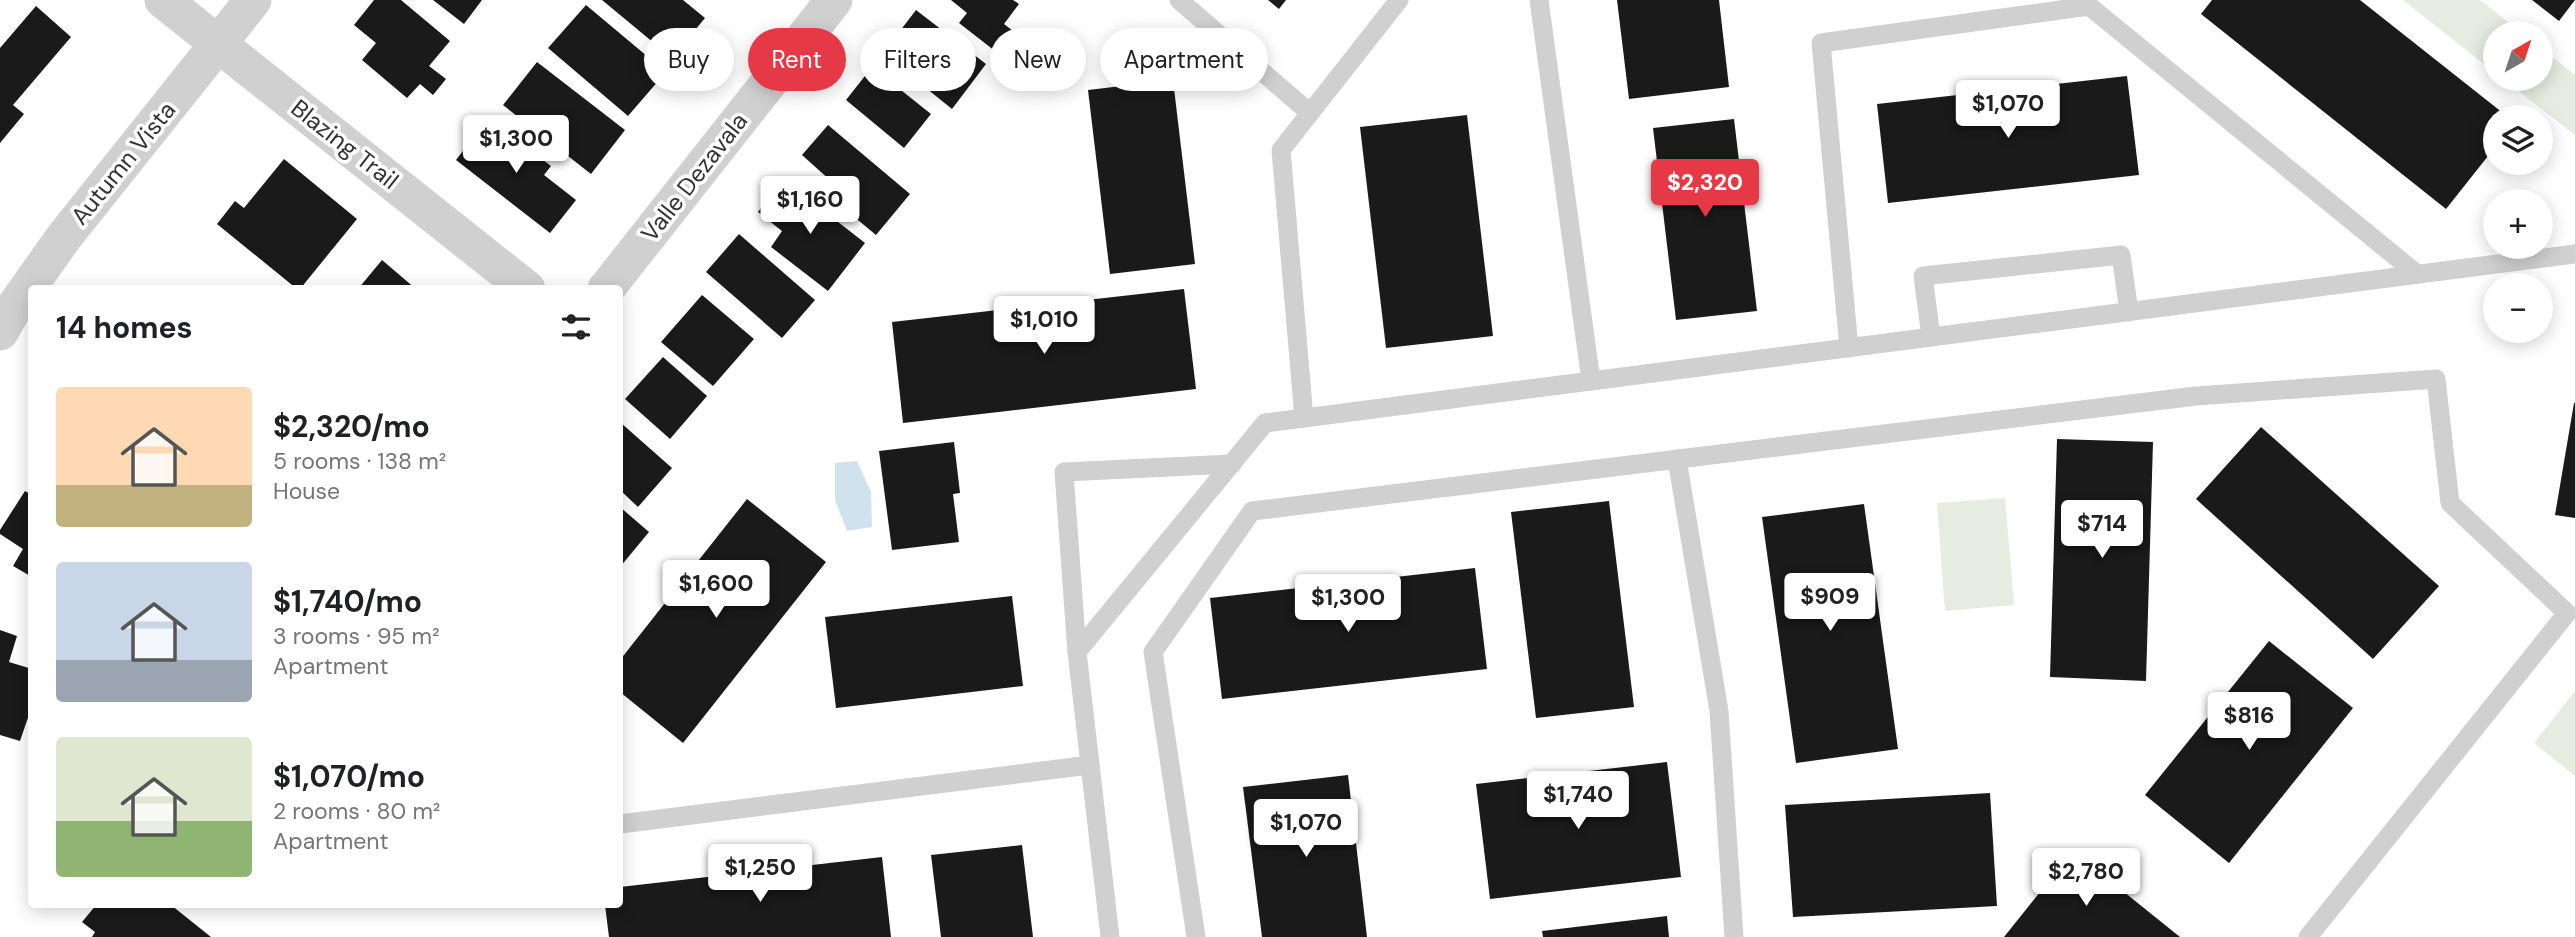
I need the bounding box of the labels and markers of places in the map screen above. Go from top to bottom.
pin: $1,070 [1951,80,2065,140]
pin: $1,300 [459,116,573,175]
pin: $2,320 [1648,160,1762,219]
pin: $1,160 [753,176,867,236]
pin: $1,010 [987,296,1101,356]
pin: $714 [2061,500,2143,560]
pin: $1,600 [659,560,773,620]
pin: $1,300 [1291,574,1405,634]
pin: $909 [1789,574,1871,633]
pin: $816 [2208,692,2290,752]
pin: $1,740 [1521,772,1635,831]
pin: $1,070 [1249,800,1363,859]
pin: $1,250 [703,844,817,904]
pin: $2,780 [2029,848,2143,908]

